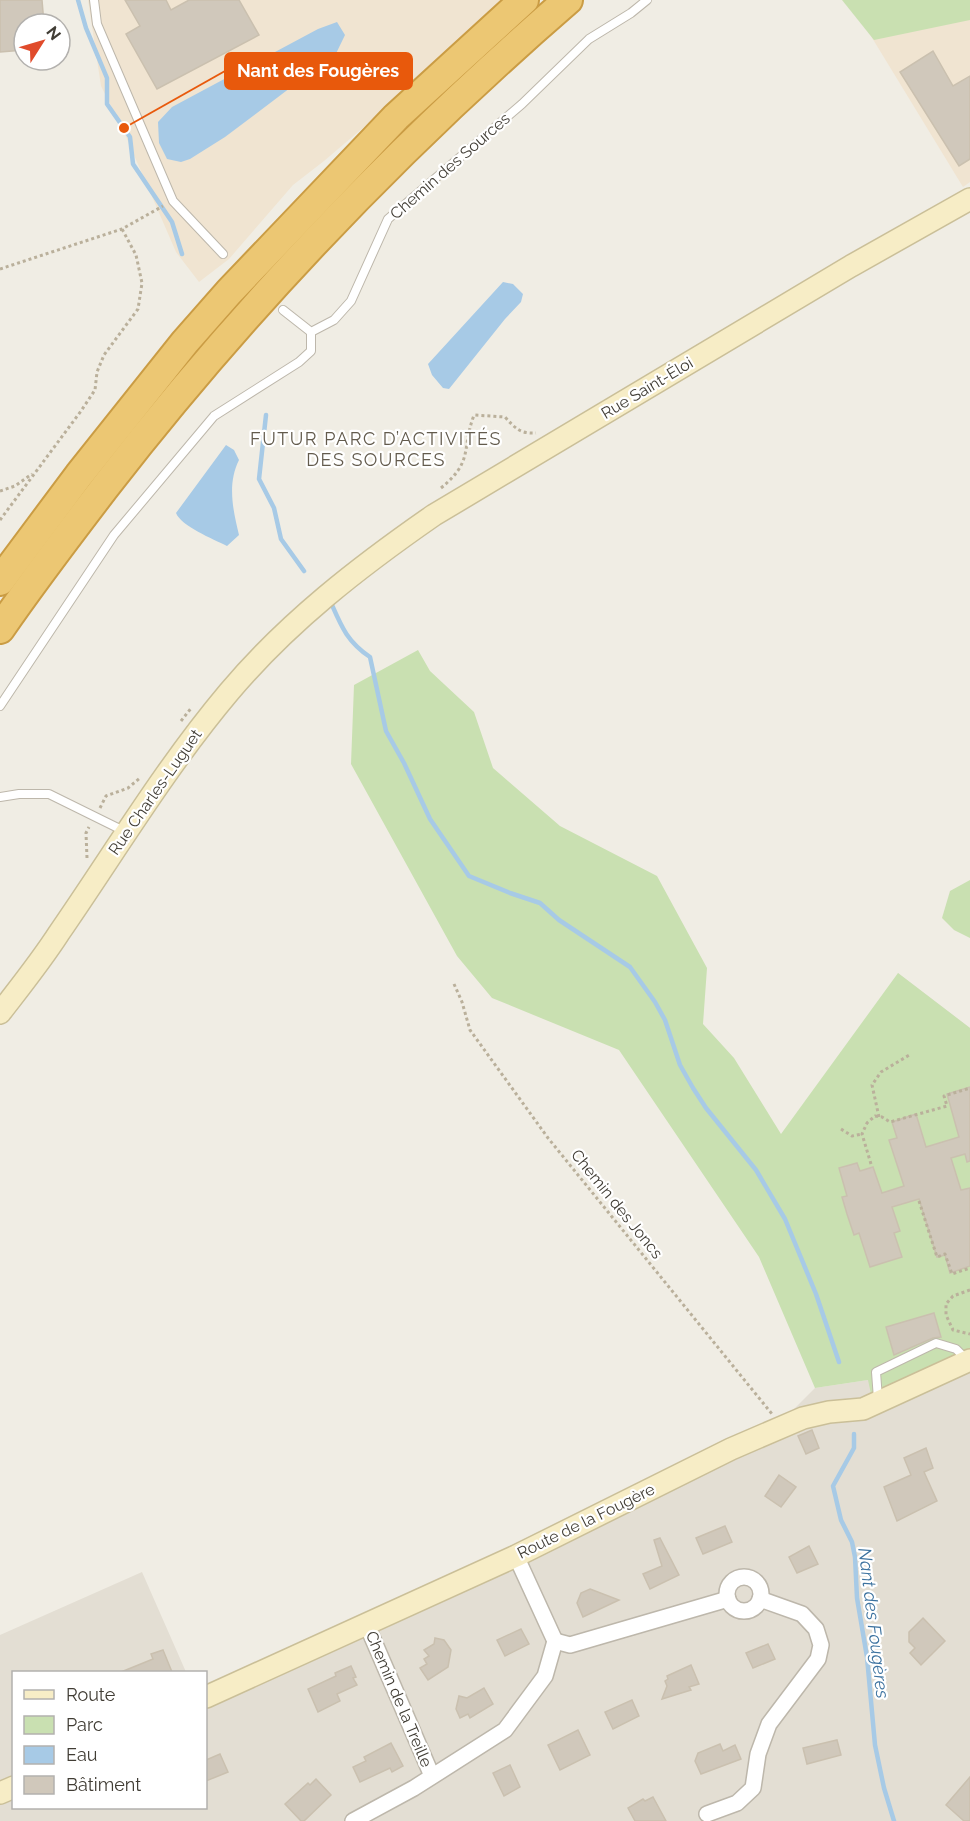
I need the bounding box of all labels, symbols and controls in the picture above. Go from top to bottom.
north arrow [12,12,72,72]
text: N [42,23,65,44]
callout: Nant des Fougères [225,53,412,89]
text: Nant des Fougères [237,60,399,81]
street label: Chemin des Sources [386,109,514,223]
street label: Rue Saint-Éloi [597,352,696,423]
district label: FUTUR PARC D’ACTIVITÉS DES SOURCES [250,427,502,470]
street label: Rue Charles-Luguet [104,725,206,858]
street label: Chemin des Joncs [567,1146,667,1263]
street label: Route de la Fougère [514,1479,658,1563]
water label: Nant des Fougères [854,1546,894,1700]
street label: Chemin de la Treille [362,1628,436,1770]
legend [12,1671,207,1809]
text: Route [66,1684,116,1705]
text: Parc [66,1714,103,1735]
text: Eau [66,1744,97,1765]
text: Bâtiment [66,1774,141,1795]

